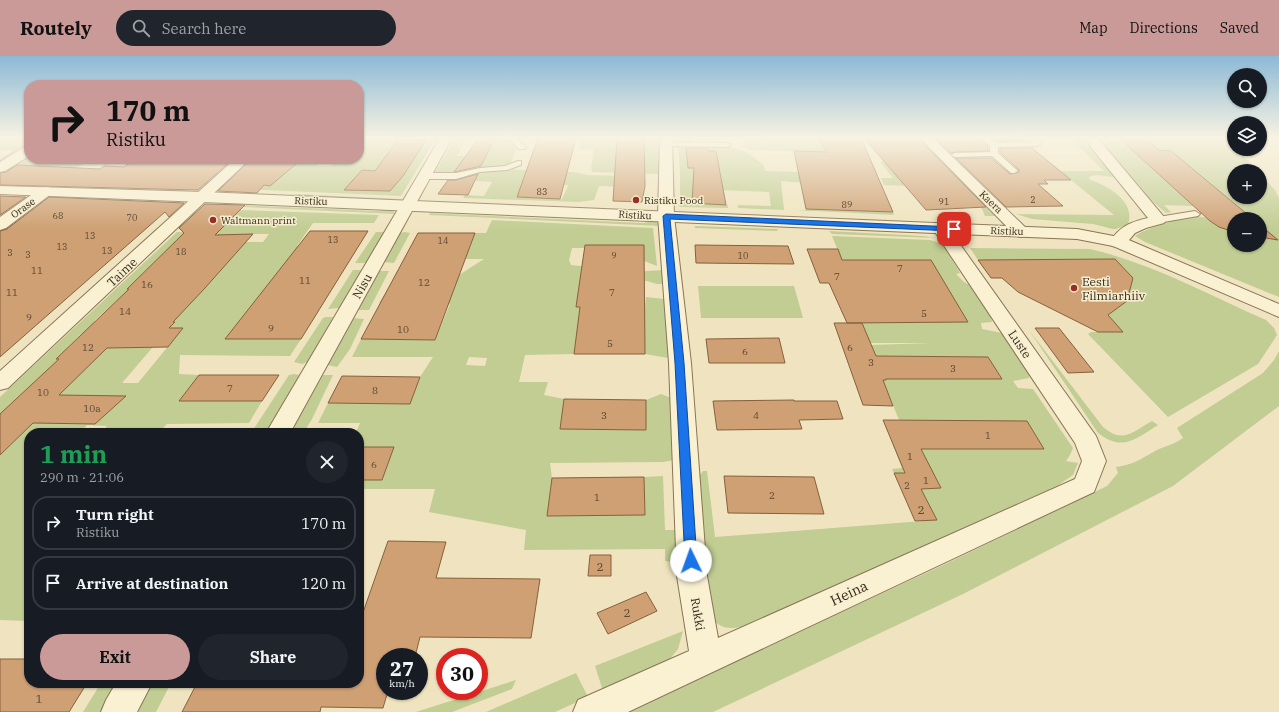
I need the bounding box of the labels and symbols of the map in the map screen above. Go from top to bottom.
house number: 83 [537,186,547,197]
street label: Kaera [977,188,1006,217]
street label: Ristiku [294,194,328,208]
place label: Ristiku Pood [644,194,703,207]
house number: 2 [1030,194,1036,205]
street label: Orase [8,195,38,221]
marker: Ristiku Pood [631,195,641,205]
house number: 91 [939,196,949,207]
house number: 89 [842,199,852,210]
street label: Ristiku [618,208,652,222]
house number: 68 [53,210,63,221]
house number: 70 [127,212,137,223]
pin [937,212,971,246]
place label: Waltmann print [221,214,296,227]
marker: Waltmann print [208,215,218,225]
street label: Ristiku [990,224,1024,238]
house number: 13 [85,230,95,241]
house number: 13 [328,234,338,245]
house number: 14 [438,235,448,246]
house number: 13 [57,241,67,252]
house number: 13 [102,245,112,256]
house number: 18 [176,246,186,257]
house number: 3 [7,247,13,258]
house number: 3 [25,249,31,260]
house number: 9 [611,250,617,261]
house number: 10 [738,250,748,261]
street label: Taime [104,254,140,290]
house number: 7 [897,262,903,275]
house number: 11 [31,264,43,277]
street label: Nisu [349,270,375,301]
house number: 7 [834,270,840,283]
house number: 11 [299,274,311,287]
place label: Eesti Filmiarhiiv [1082,274,1146,303]
house number: 12 [418,276,430,289]
house number: 16 [141,278,153,291]
marker: Eesti Filmiarhiiv [1069,283,1079,293]
house number: 11 [6,286,18,299]
house number: 7 [609,286,615,299]
house number: 14 [119,305,131,318]
house number: 5 [921,307,927,320]
house number: 9 [26,311,32,324]
house number: 9 [268,322,274,335]
house number: 10 [397,323,409,336]
street label: Luste [1005,327,1035,361]
house number: 5 [607,337,613,350]
house number: 12 [82,341,94,354]
house number: 6 [847,341,853,354]
house number: 6 [742,345,748,358]
house number: 3 [868,356,874,369]
house number: 3 [950,362,956,375]
house number: 7 [227,382,233,395]
house number: 8 [372,384,378,397]
house number: 10 [37,386,49,399]
house number: 10a [83,402,101,415]
house number: 3 [601,409,607,422]
house number: 4 [753,409,759,422]
house number: 1 [985,429,991,442]
house number: 1 [907,450,913,463]
house number: 6 [371,458,377,471]
house number: 1 [923,474,929,487]
house number: 2 [904,479,910,492]
house number: 2 [769,489,775,502]
house number: 1 [594,491,600,504]
house number: 2 [917,502,925,517]
position arrow [670,540,712,582]
house number: 2 [596,559,604,574]
street label: Heina [827,576,871,610]
street label: Rukki [688,596,708,632]
house number: 2 [623,605,631,620]
speed limit sign: 30 [436,648,488,700]
house number: 1 [35,691,43,706]

